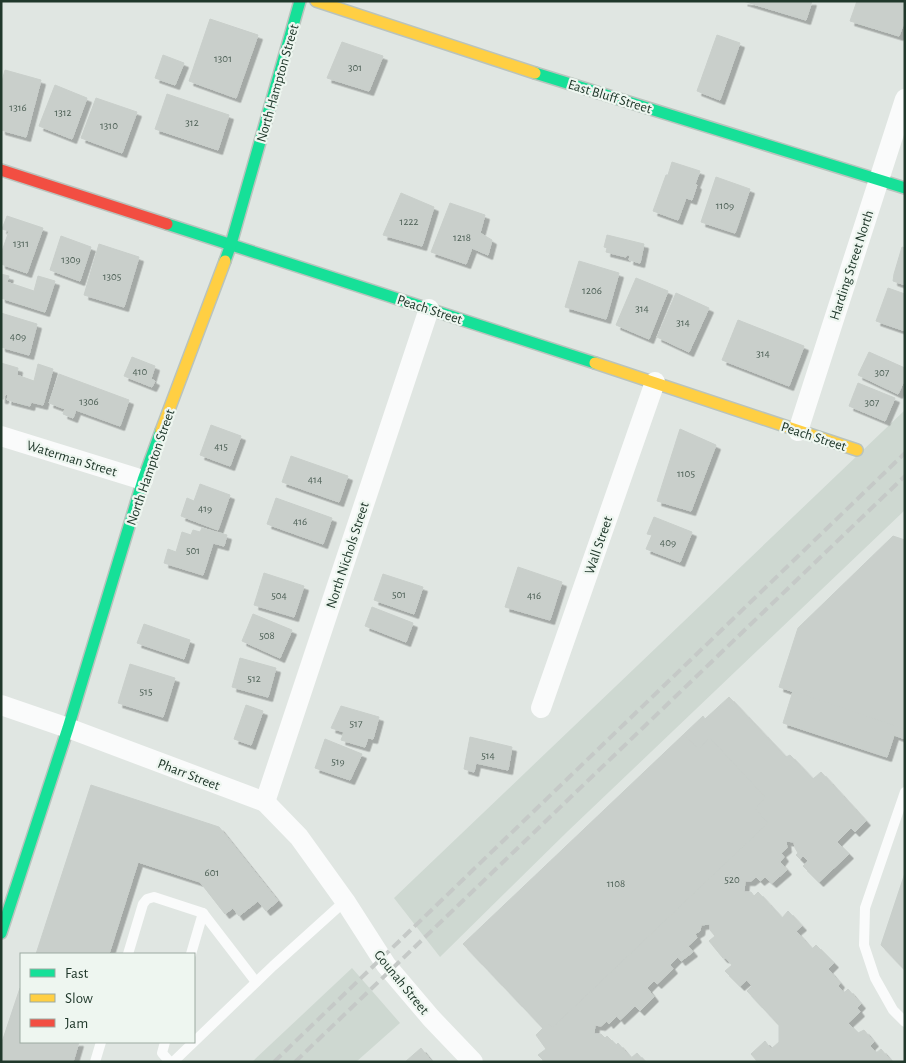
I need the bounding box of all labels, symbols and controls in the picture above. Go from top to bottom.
street label: North Hampton Street [254,22,302,144]
house number: 1301 [214,53,232,64]
house number: 301 [348,62,362,73]
street label: East Bluff Street [566,78,654,116]
house number: 1316 [9,102,27,113]
house number: 1312 [54,107,72,118]
house number: 312 [185,117,199,128]
house number: 1310 [100,120,118,131]
house number: 1109 [716,200,734,211]
street label: Harding Street North [828,209,876,322]
house number: 1222 [400,216,418,227]
house number: 1218 [453,232,471,243]
house number: 1311 [13,238,29,249]
house number: 1309 [61,254,81,265]
house number: 1305 [103,271,122,282]
house number: 1206 [582,285,602,296]
street label: Peach Street [395,293,464,327]
house number: 314 [635,303,649,314]
house number: 314 [676,317,690,328]
house number: 409 [10,331,26,342]
house number: 314 [756,348,770,359]
house number: 410 [133,366,148,377]
house number: 307 [875,367,890,378]
house number: 1306 [79,396,99,407]
house number: 307 [865,397,880,408]
street label: North Hampton Street [124,407,178,527]
street label: Peach Street [779,420,848,454]
street label: Waterman Street [25,439,119,479]
house number: 415 [214,441,228,452]
house number: 1105 [677,468,695,479]
house number: 414 [308,474,322,485]
street label: North Nichols Street [324,500,372,610]
house number: 419 [198,503,212,514]
street label: Wall Street [582,514,616,576]
house number: 416 [293,516,307,527]
house number: 409 [660,537,676,548]
house number: 501 [186,545,200,556]
house number: 501 [392,589,406,600]
house number: 504 [271,590,287,601]
house number: 416 [527,590,541,601]
house number: 508 [259,630,275,641]
house number: 512 [247,673,261,684]
house number: 515 [140,686,153,697]
house number: 517 [350,718,363,729]
house number: 514 [481,750,495,761]
house number: 519 [331,756,345,767]
street label: Pharr Street [156,757,222,793]
house number: 601 [205,867,219,878]
house number: 520 [724,874,740,885]
house number: 1108 [607,878,625,889]
street label: Gounah Street [371,948,432,1018]
legend [20,953,195,1043]
text: Fast [65,966,89,981]
text: Slow [65,991,93,1006]
text: Jam [65,1016,88,1031]

